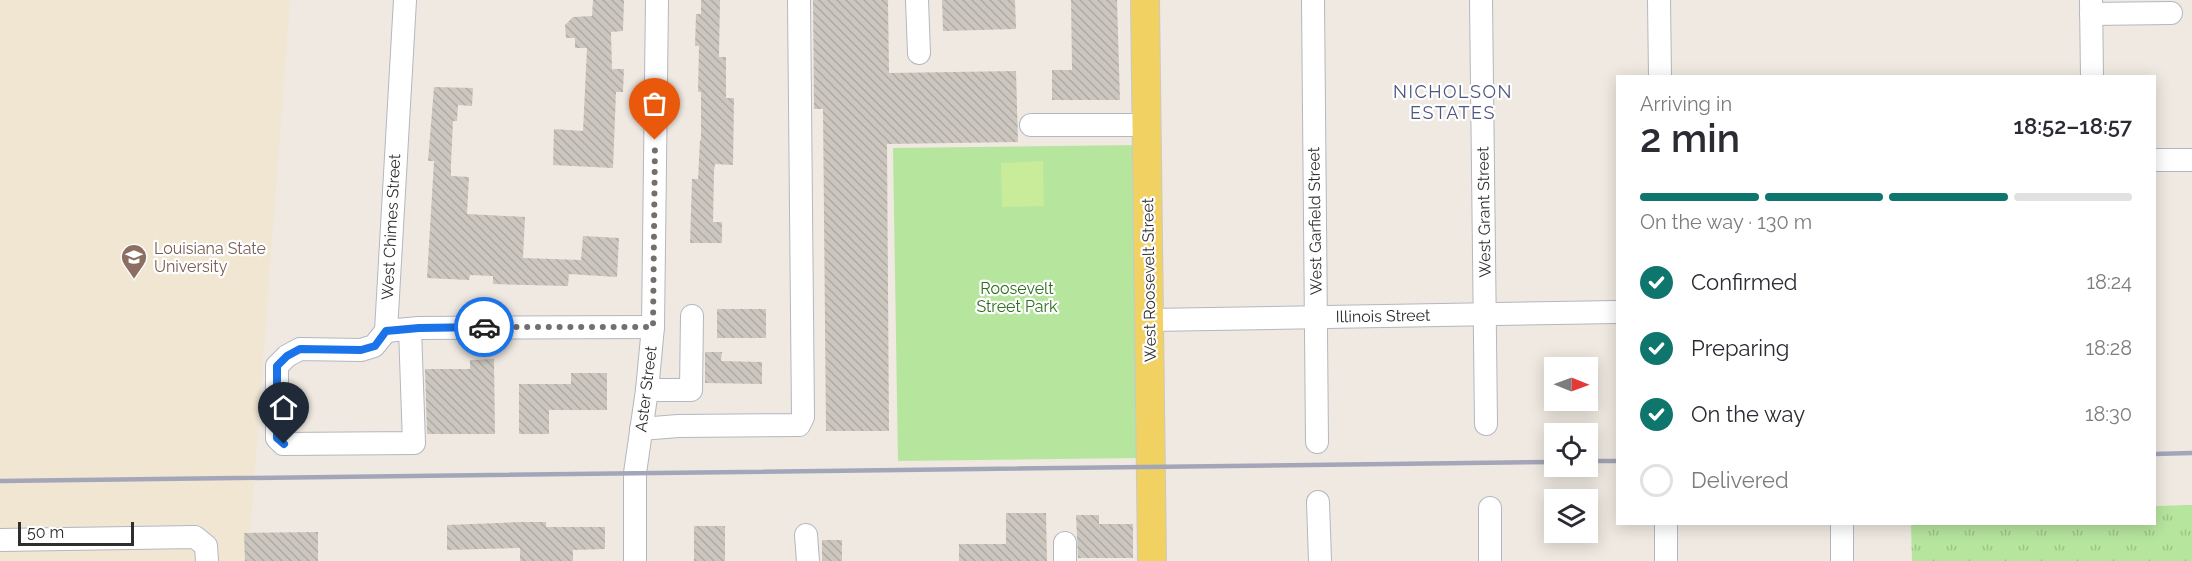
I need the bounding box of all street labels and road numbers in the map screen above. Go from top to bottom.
street label: West Garfield Street [1304,146,1326,295]
street label: West Grant Street [1473,146,1495,278]
street label: West Chimes Street [378,153,404,301]
street label: West Roosevelt Street [1138,197,1160,362]
street label: Illinois Street [1336,306,1431,326]
street label: Aster Street [631,344,661,433]

